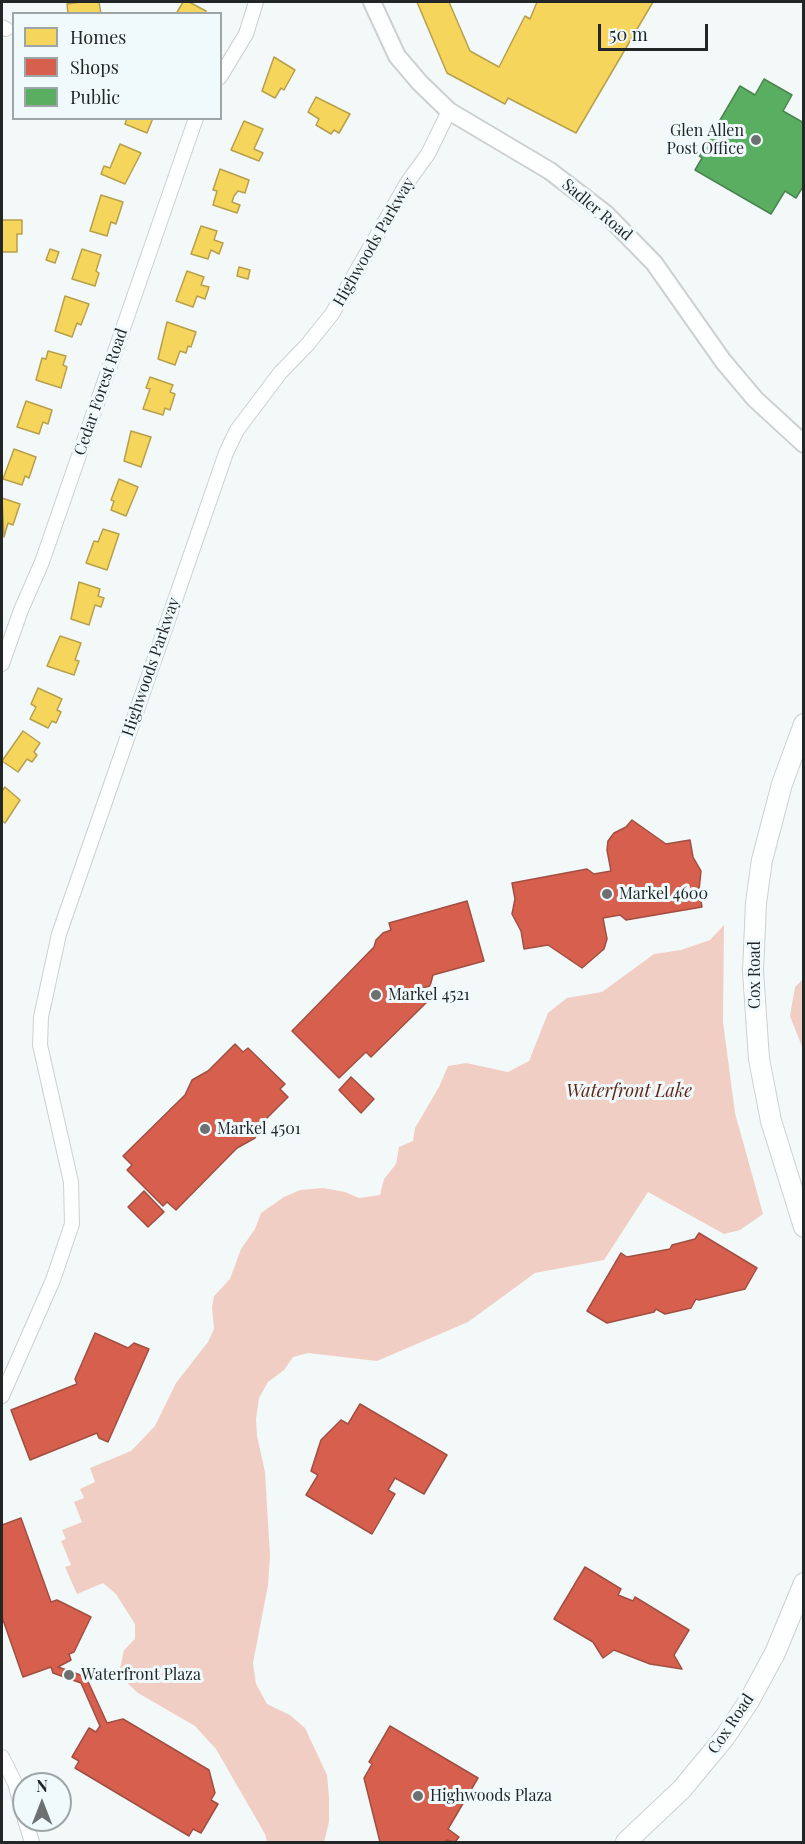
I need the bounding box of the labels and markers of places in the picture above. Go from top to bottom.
place label: Glen Allen Post Office [667,121,744,159]
marker: Glen Allen Post Office [749,133,763,147]
place label: Markel 4600 [619,884,708,904]
marker: Markel 4600 [600,887,614,901]
place label: Markel 4521 [388,985,470,1005]
marker: Markel 4521 [369,988,383,1002]
place label: Markel 4501 [217,1119,301,1139]
marker: Markel 4501 [198,1122,212,1136]
place label: Waterfront Plaza [81,1665,201,1685]
marker: Waterfront Plaza [62,1668,76,1682]
place label: Highwoods Plaza [430,1786,552,1806]
marker: Highwoods Plaza [411,1789,425,1803]

